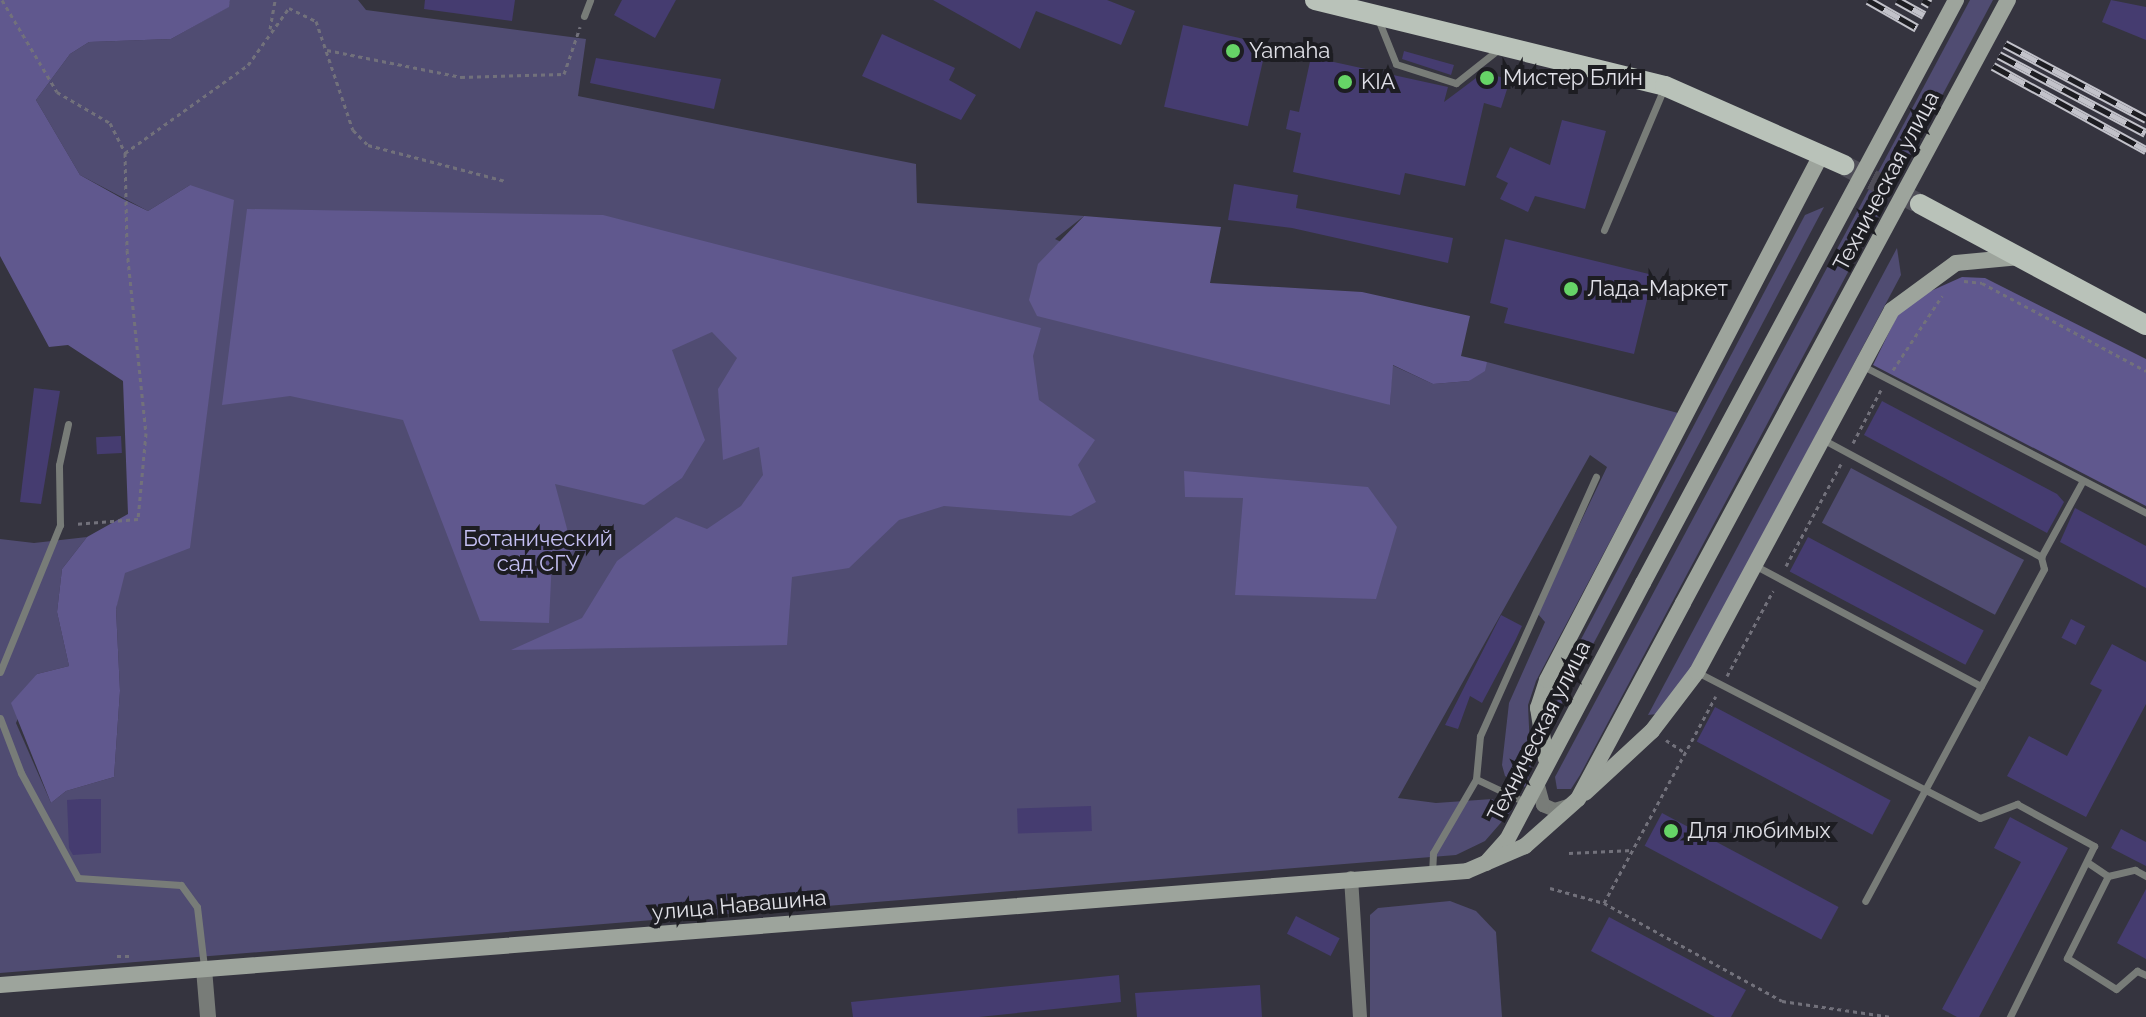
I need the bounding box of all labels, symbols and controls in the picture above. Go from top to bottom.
place label: Yamaha [1249,38,1330,64]
marker: Yamaha [1224,42,1242,60]
place label: Мистер Блин [1503,65,1643,91]
place label: KIA [1361,69,1395,95]
marker: Мистер Блин [1478,69,1496,87]
marker: KIA [1336,73,1354,91]
street label: Техническая улица [1827,87,1945,275]
place label: Лада-Маркет [1587,276,1728,302]
marker: Лада-Маркет [1562,280,1580,298]
park label: Ботанический сад СГУ [463,525,613,576]
street label: Техническая улица [1482,636,1596,826]
place label: Для любимых [1687,818,1831,844]
marker: Для любимых [1662,822,1680,840]
street label: улица Навашина [651,884,827,926]

